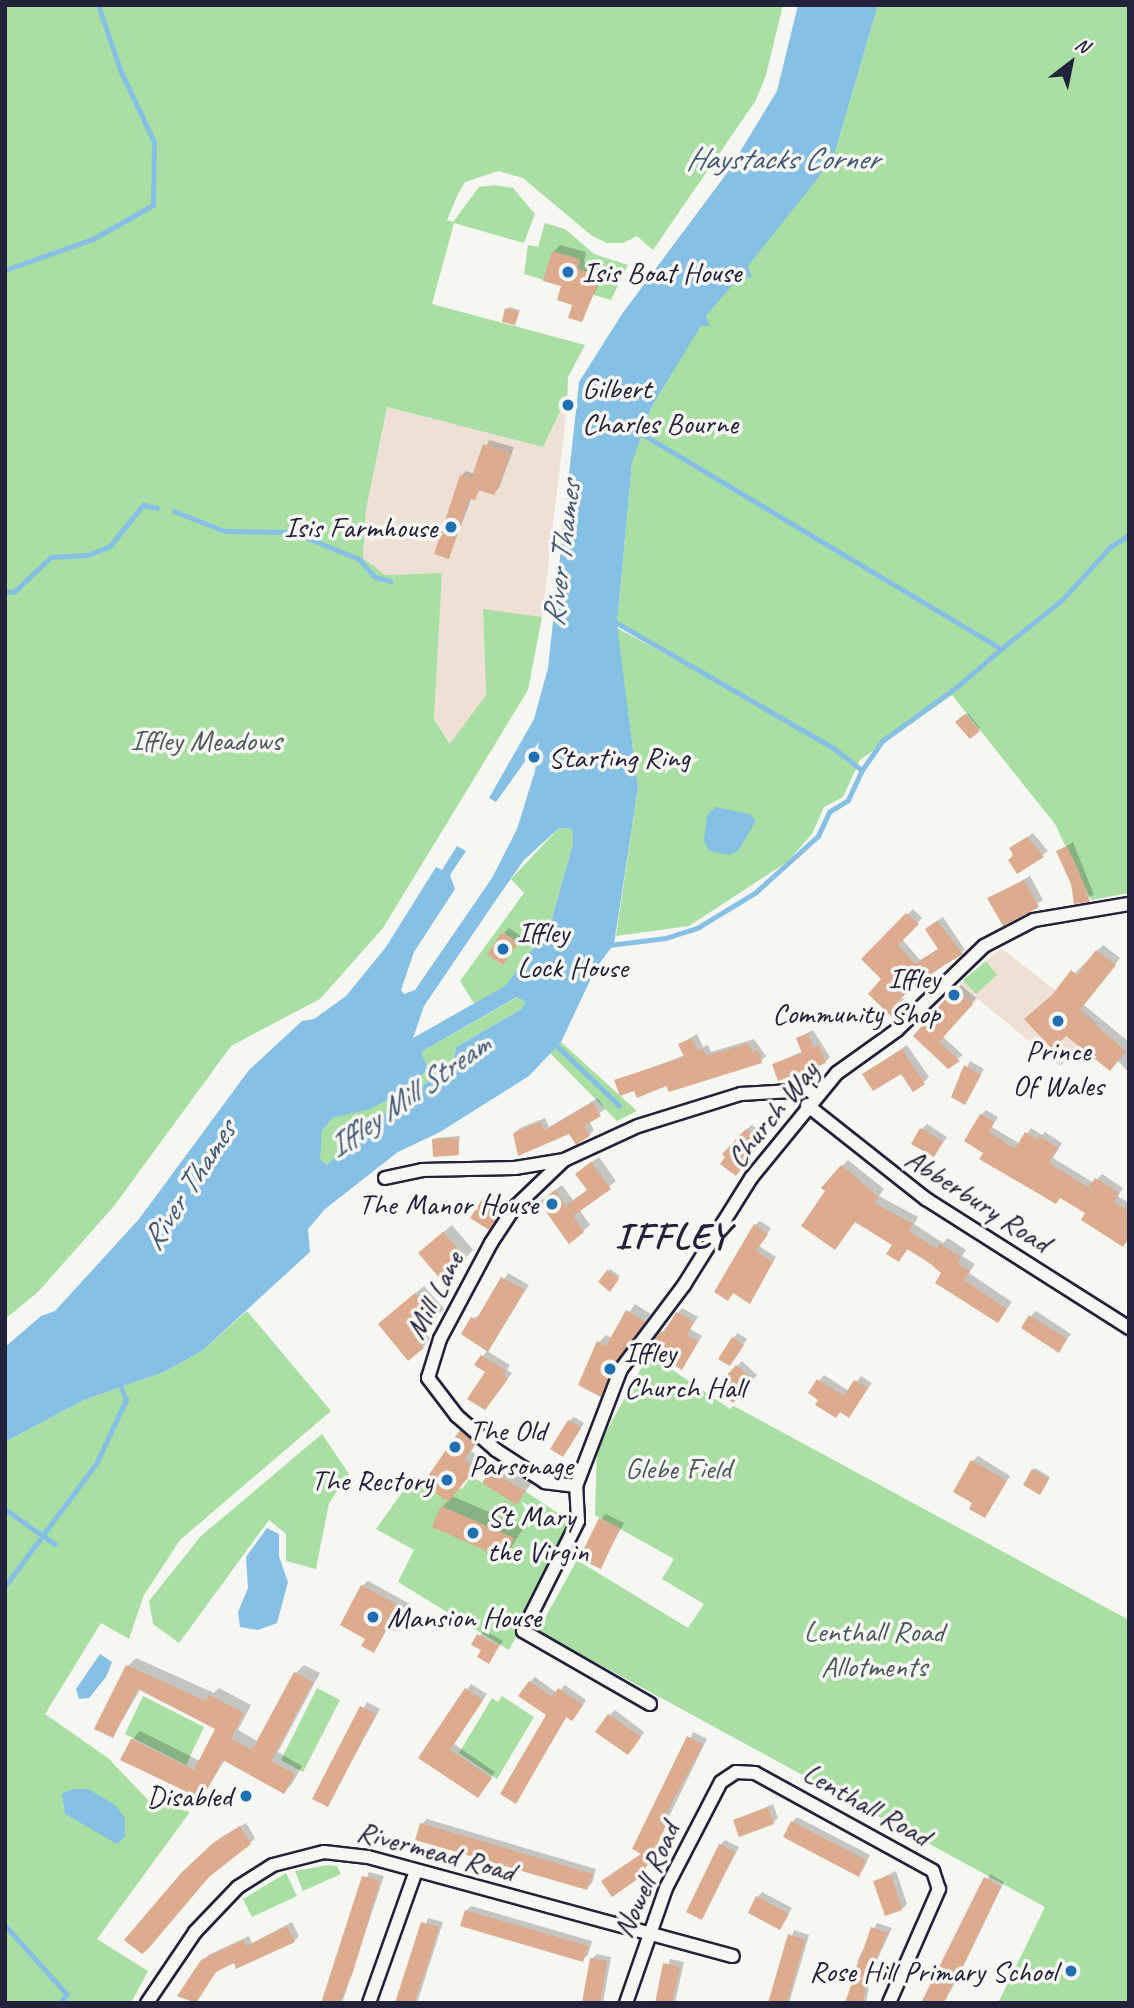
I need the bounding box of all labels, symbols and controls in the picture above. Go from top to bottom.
north arrow [1036,28,1106,98]
text: N [1071,32,1093,58]
water label: Haystacks Corner [686,140,878,178]
place label: Isis Boat House [582,254,741,290]
marker: Isis Boat House [560,264,576,280]
place label: Gilbert Charles Bourne [582,370,738,440]
marker: Gilbert Charles Bourne [560,397,576,413]
water label: River Thames [534,478,590,630]
place label: Isis Farmhouse [282,509,437,545]
marker: Isis Farmhouse [443,519,459,535]
park label: Iffley Meadows [131,722,281,758]
place label: Starting Ring [548,739,690,775]
marker: Starting Ring [526,749,542,765]
place label: Iffley Lock House [517,914,628,984]
marker: Iffley Lock House [495,941,511,957]
place label: Iffley Community Shop [771,960,940,1030]
marker: Iffley Community Shop [946,987,962,1003]
marker: Prince Of Wales [1050,1013,1066,1029]
water label: Iffley Mill Stream [320,1026,498,1166]
place label: Prince Of Wales [1012,1032,1104,1102]
street label: Church Way [718,1053,826,1175]
water label: River Thames [132,1113,246,1259]
street label: Abberbury Road [899,1140,1057,1260]
place label: The Manor House [357,1186,538,1222]
marker: The Manor House [544,1196,560,1212]
district label: IFFLEY [616,1214,730,1258]
street label: Mill Lane [397,1245,471,1345]
place label: Iffley Church Hall [624,1334,746,1404]
marker: Iffley Church Hall [602,1361,618,1377]
place label: The Old Parsonage [469,1412,573,1482]
marker: The Old Parsonage [447,1439,463,1455]
park label: Glebe Field [625,1450,731,1486]
place label: The Rectory [310,1462,433,1498]
marker: The Rectory [439,1472,455,1488]
place label: St Mary the Virgin [487,1498,588,1568]
marker: St Mary the Virgin [465,1525,481,1541]
place label: Mansion House [387,1599,541,1635]
marker: Mansion House [365,1609,381,1625]
park label: Lenthall Road Allotments [804,1613,944,1684]
street label: Lenthall Road [797,1755,937,1853]
place label: Disabled [147,1778,232,1814]
marker: Disabled [238,1788,254,1804]
street label: Rivermead Road [353,1813,519,1889]
street label: Nowell Road [605,1817,687,1943]
place label: Rose Hill Primary School [810,1953,1057,1989]
marker: Rose Hill Primary School [1063,1963,1079,1979]

